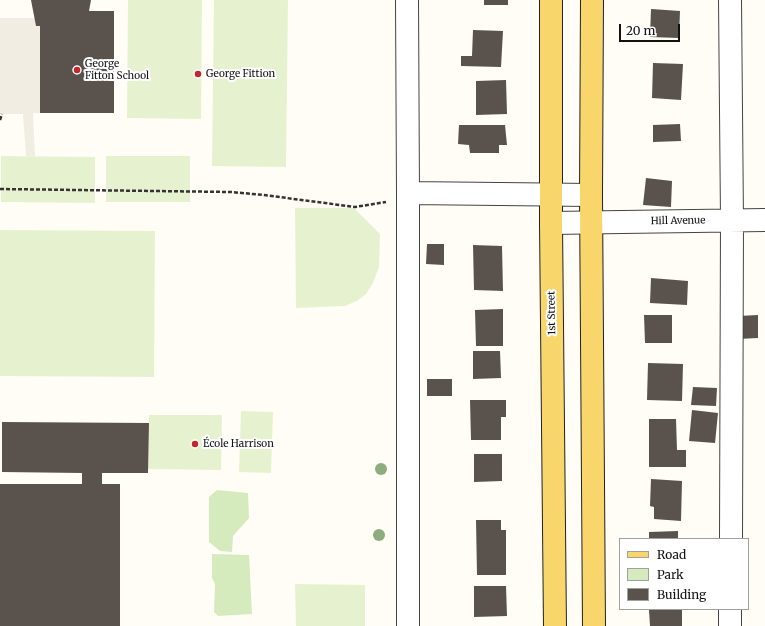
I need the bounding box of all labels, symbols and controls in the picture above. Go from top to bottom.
scale bar [621,16,682,42]
text: 20 m [626,23,655,38]
place label: George Fitton School [85,58,149,82]
marker: George Fitton School [72,65,82,75]
place label: George Fittion [206,68,275,80]
marker: George Fittion [193,69,203,79]
street label: Hill Avenue [650,215,706,227]
street label: 1st Street [546,291,558,335]
place label: École Harrison [203,438,274,450]
marker: École Harrison [190,439,200,449]
legend [619,538,749,610]
text: Road [657,547,686,562]
text: Park [657,567,684,582]
text: Building [657,587,706,602]

